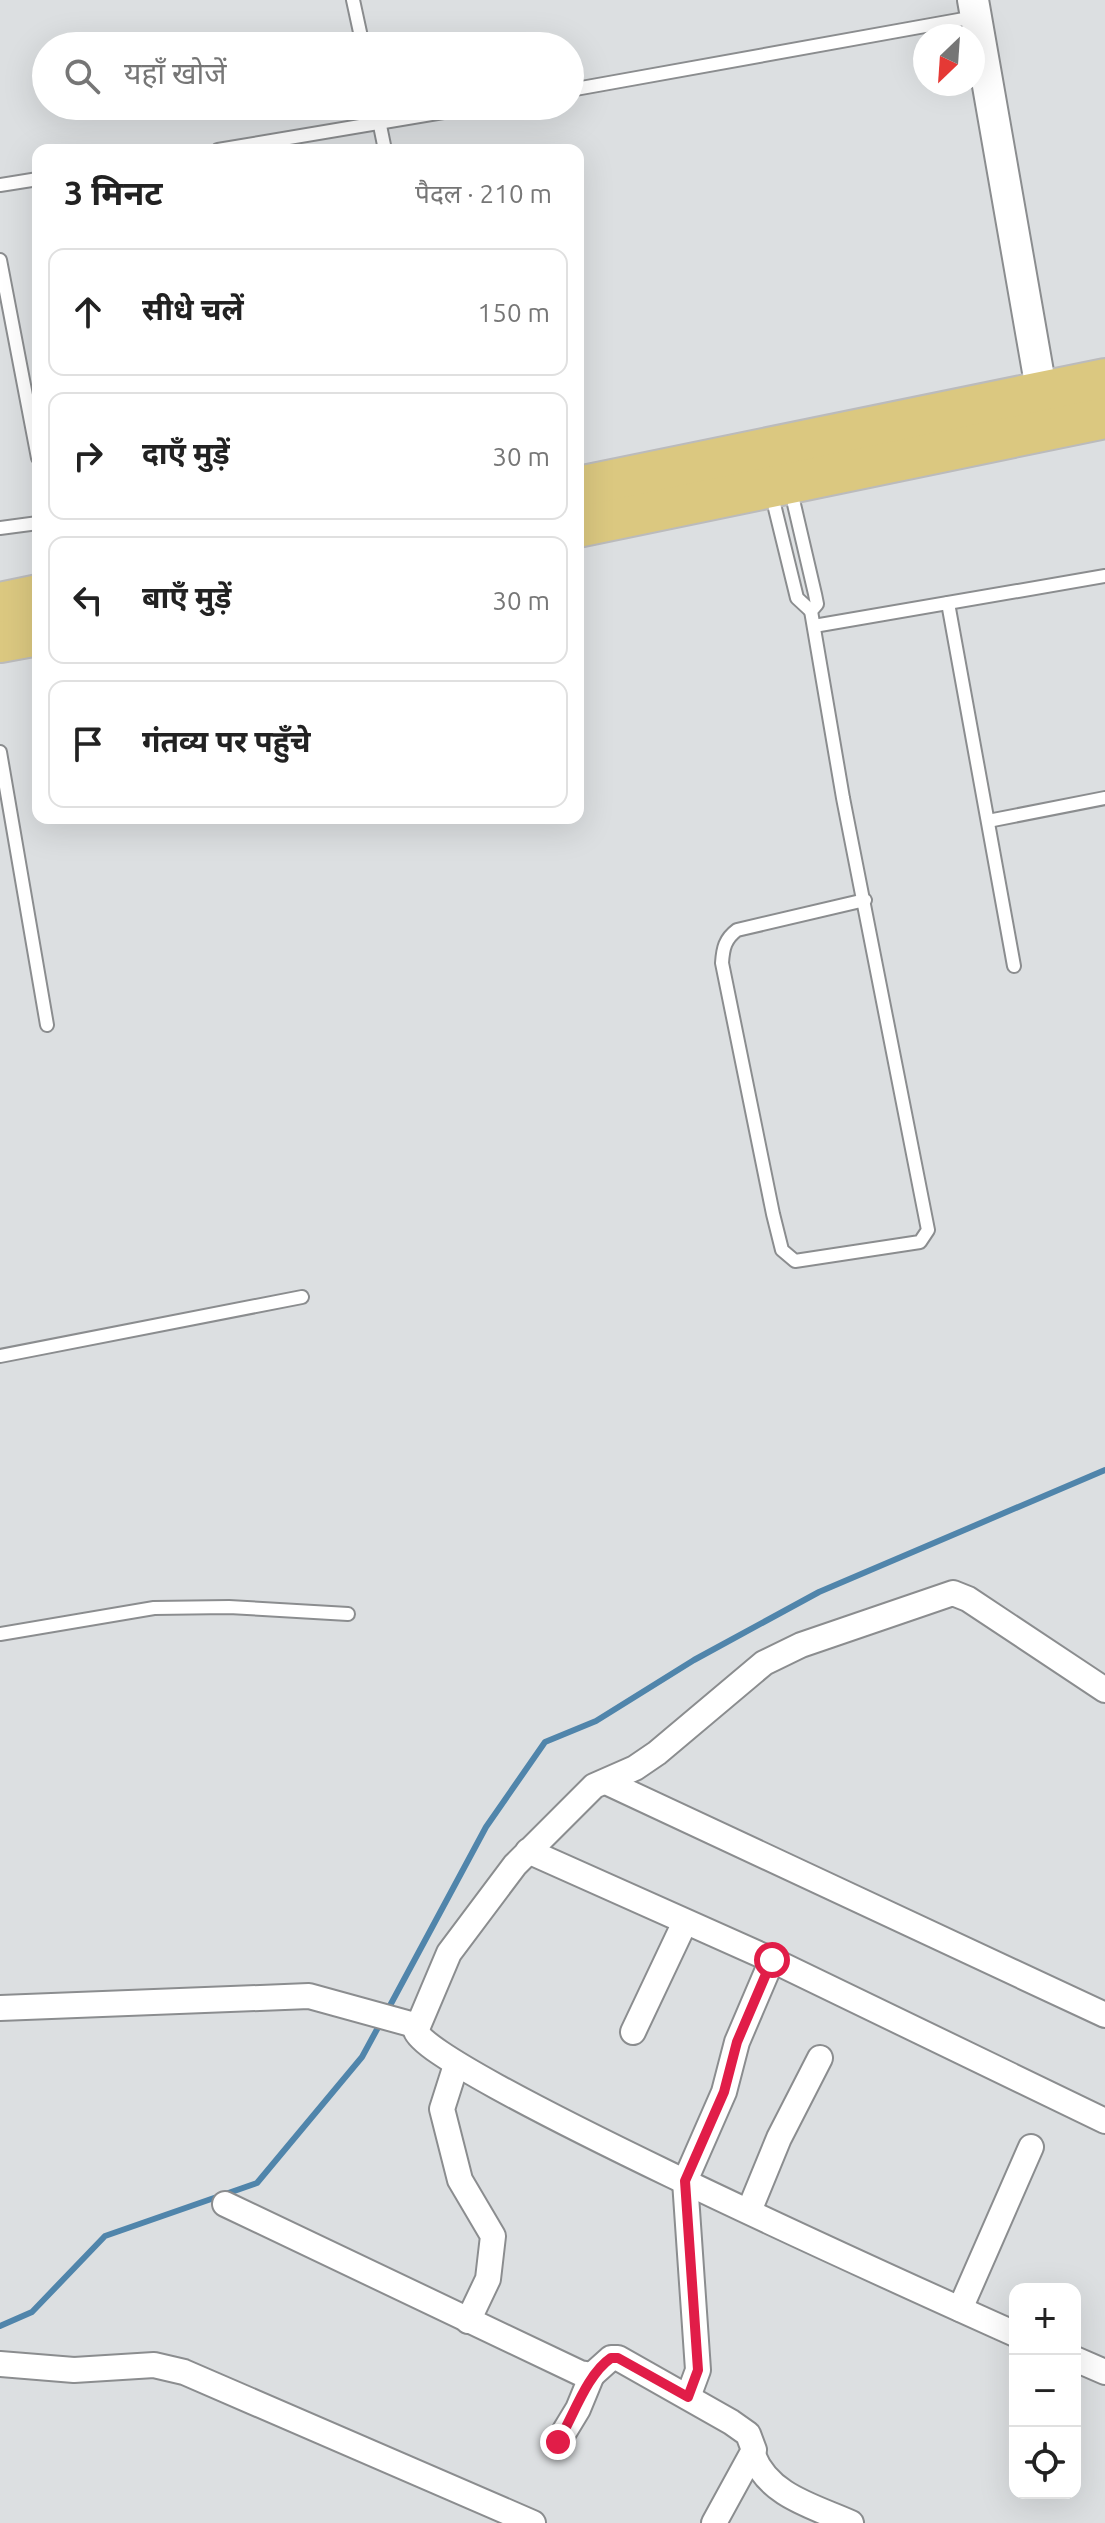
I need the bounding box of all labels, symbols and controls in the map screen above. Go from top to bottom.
north arrow [913,24,985,96]
search box [32,32,584,120]
icon: search [60,54,104,98]
text: यहाँ खोजें [124,56,227,90]
text: 3 मिनट [64,173,163,211]
text: पैदल · 210 m [415,179,552,208]
icon: ahead [66,290,110,334]
text: सीधे चलें [142,292,244,326]
text: 150 m [478,298,550,327]
icon: right [66,434,110,478]
text: दाएँ मुड़ें [142,436,230,470]
text: 30 m [492,442,550,471]
icon: left [66,578,110,622]
text: बाएँ मुड़ें [142,580,231,614]
text: 30 m [492,586,550,615]
icon: arrive [66,722,110,766]
text: गंतव्य पर पहुँचे [142,724,310,758]
route start [754,1942,790,1978]
map controls [1009,2283,1081,2499]
button: + [1009,2283,1081,2355]
button: − [1009,2355,1081,2427]
route end [540,2424,576,2460]
button: locate [1009,2427,1081,2499]

